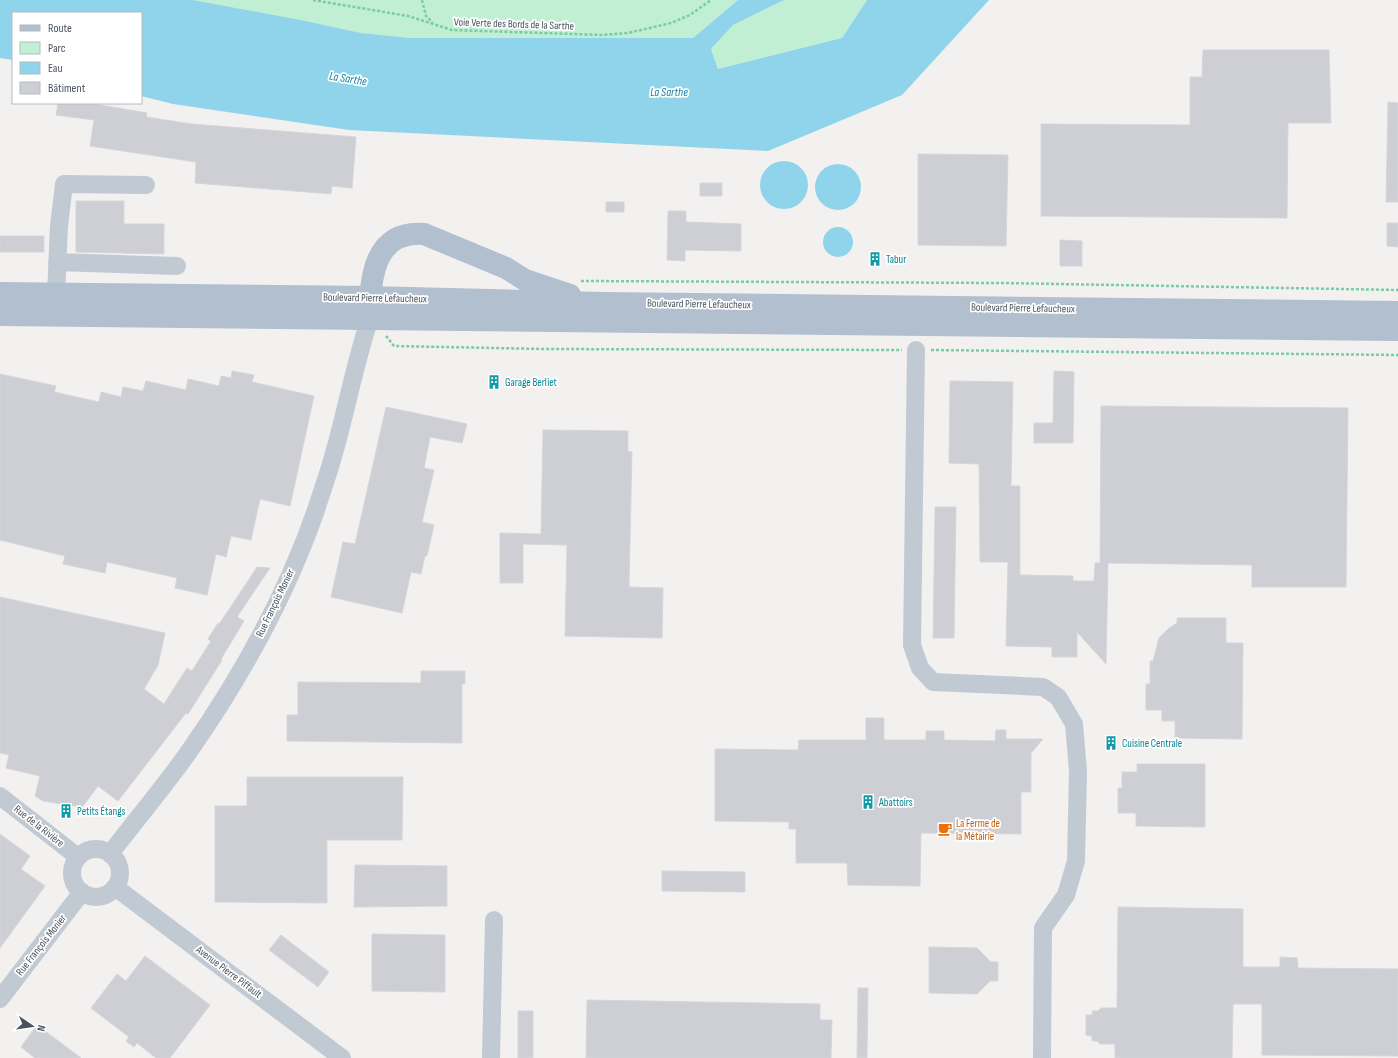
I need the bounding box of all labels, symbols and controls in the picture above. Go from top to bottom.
legend [12,12,142,104]
street label: Voie Verte des Bords de la Sarthe [454,15,574,33]
text: Route [48,21,72,36]
text: Parc [48,41,66,56]
text: Eau [48,61,62,76]
water label: La Sarthe [328,69,368,89]
text: Bâtiment [48,81,86,96]
water label: La Sarthe [650,85,688,100]
building icon: Tabur [867,251,883,267]
place label: Tabur [886,253,906,266]
street label: Boulevard Pierre Lefaucheux [323,291,427,305]
street label: Boulevard Pierre Lefaucheux [647,297,751,311]
street label: Boulevard Pierre Lefaucheux [971,301,1075,315]
building icon: Garage Berliet [486,374,502,390]
place label: Garage Berliet [505,376,558,389]
street label: Rue François Monier [253,567,297,639]
building icon: Cuisine Centrale [1103,735,1119,751]
place label: Cuisine Centrale [1122,737,1182,750]
building icon: Abattoirs [860,794,876,810]
place label: Abattoirs [878,796,913,809]
street label: Rue de la Rivière [11,802,67,850]
building icon: Petits Étangs [58,803,74,819]
place label: Petits Étangs [77,805,126,818]
place label: La Ferme de la Métairie [956,817,1000,843]
cafe icon: La Ferme de la Métairie [937,821,953,837]
street label: Rue François Monier [13,912,69,978]
street label: Avenue Pierre Piffault [193,942,265,1001]
north arrow [12,1006,52,1046]
text: N [34,1024,48,1033]

